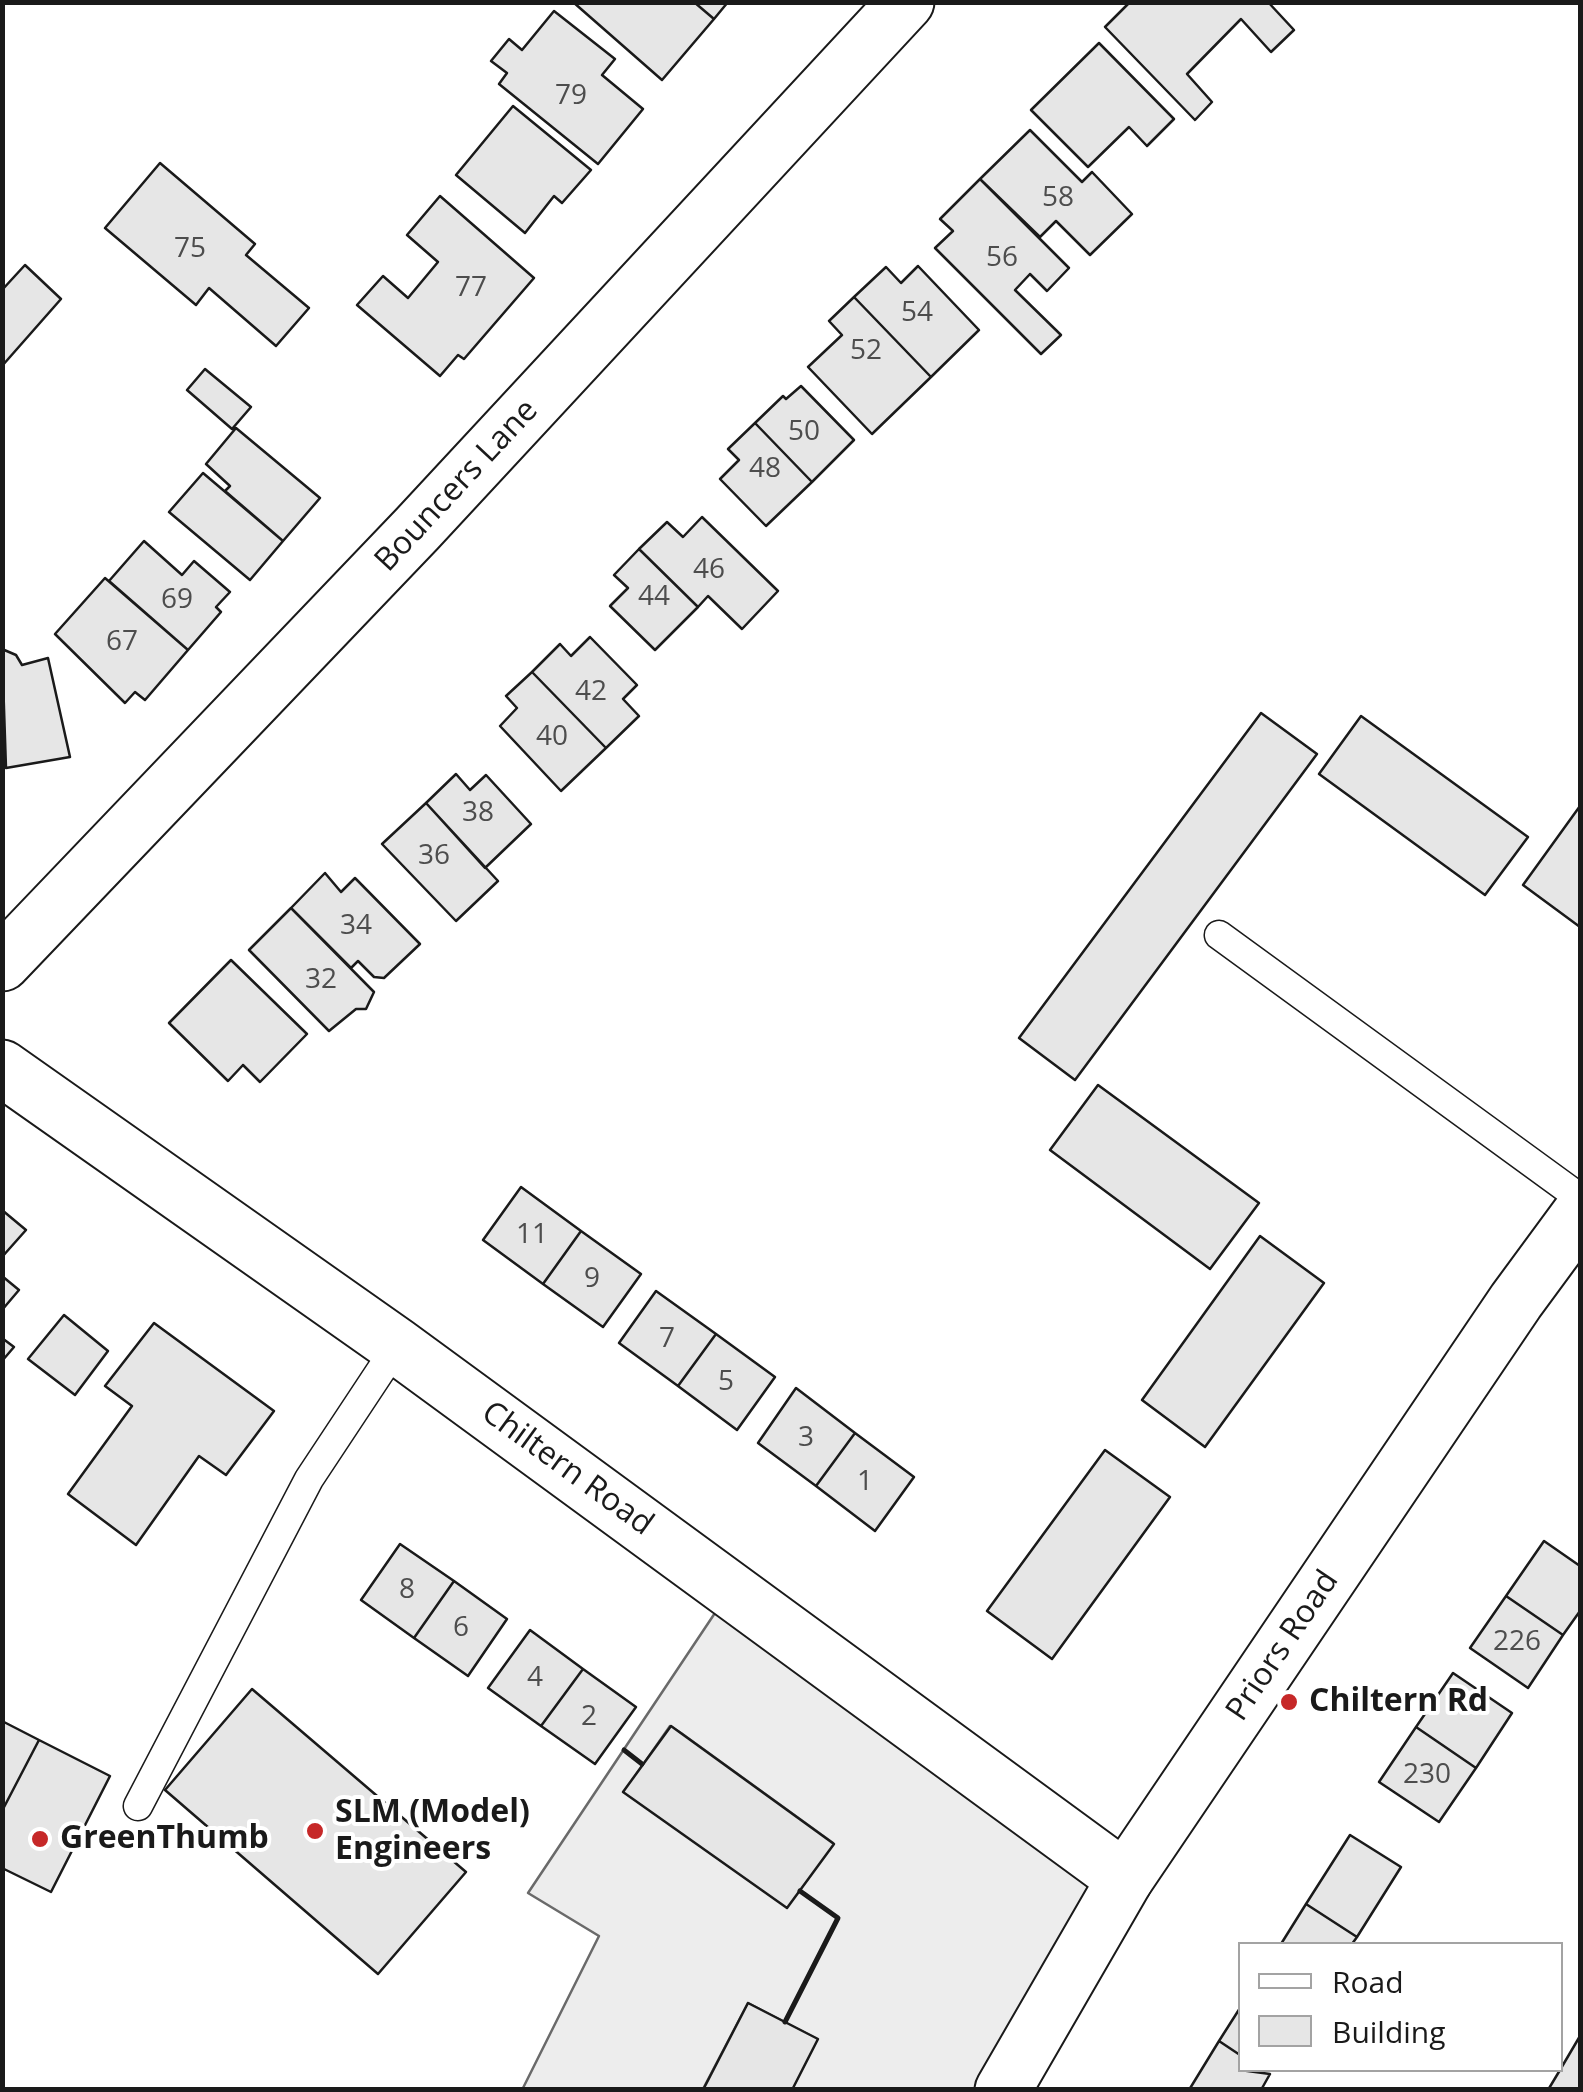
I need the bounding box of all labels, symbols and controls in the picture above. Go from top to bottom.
house number: 79 [555,79,587,113]
house number: 58 [1042,181,1074,215]
house number: 75 [174,232,206,266]
house number: 56 [986,241,1018,275]
house number: 77 [455,271,487,305]
house number: 54 [901,296,933,330]
house number: 52 [850,334,882,368]
street label: Bouncers Lane [368,392,546,580]
house number: 50 [788,415,820,449]
house number: 48 [749,452,781,486]
house number: 46 [693,553,725,587]
house number: 44 [638,580,670,614]
house number: 69 [161,583,193,617]
house number: 67 [106,625,138,659]
house number: 42 [575,675,607,709]
house number: 40 [536,720,568,754]
house number: 38 [462,796,494,830]
house number: 36 [418,839,450,873]
house number: 34 [340,909,372,943]
house number: 32 [305,963,337,997]
house number: 11 [516,1218,548,1252]
house number: 9 [584,1262,600,1296]
house number: 7 [659,1322,675,1356]
house number: 5 [718,1365,734,1399]
street label: Chiltern Road [474,1394,660,1544]
house number: 3 [798,1421,814,1455]
house number: 1 [857,1465,873,1499]
street label: Priors Road [1219,1564,1347,1728]
house number: 8 [399,1573,415,1607]
house number: 6 [453,1611,469,1645]
house number: 226 [1493,1625,1541,1659]
house number: 4 [527,1661,543,1695]
place label: Chiltern Rd [1309,1683,1488,1721]
marker: Chiltern Rd [1278,1691,1300,1713]
house number: 2 [581,1700,597,1734]
house number: 230 [1403,1758,1451,1792]
place label: SLM (Model) Engineers [335,1794,530,1869]
place label: GreenThumb [60,1820,269,1858]
marker: SLM (Model) Engineers [304,1820,326,1842]
marker: GreenThumb [29,1828,51,1850]
legend [1238,1942,1563,2072]
text: Road [1332,1961,1404,2002]
text: Building [1332,2011,1446,2052]

